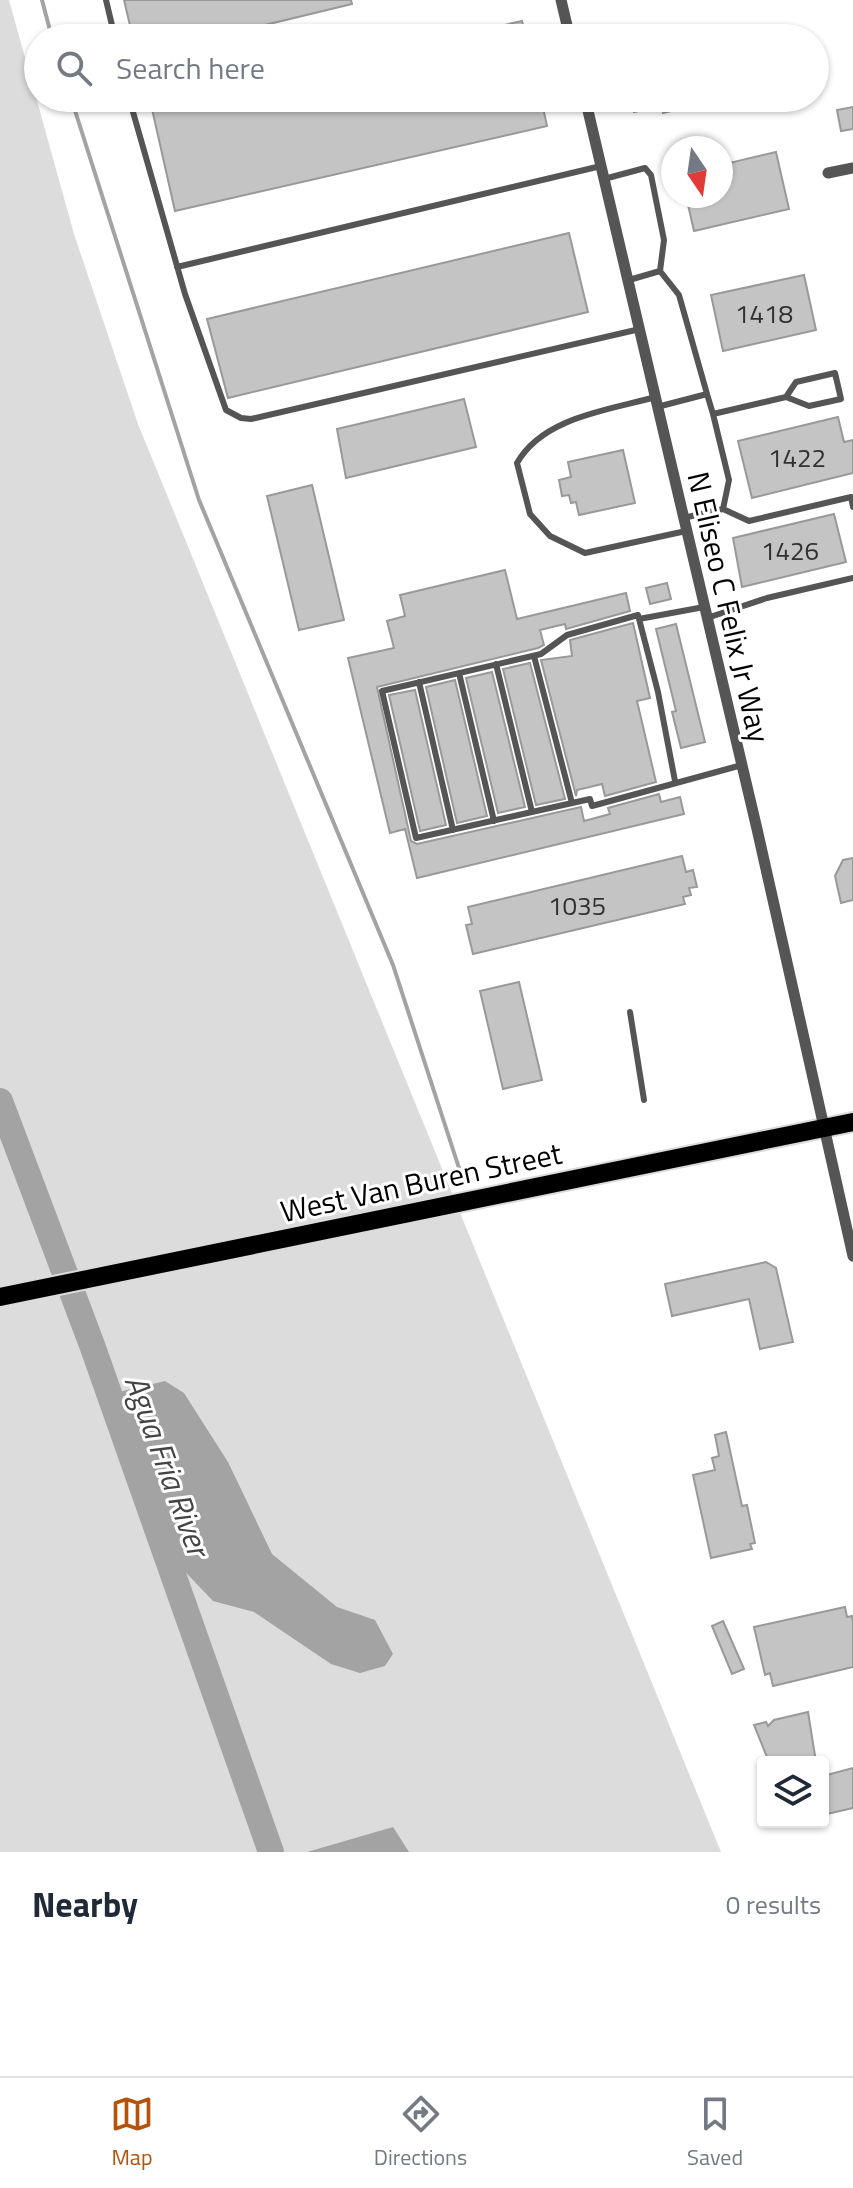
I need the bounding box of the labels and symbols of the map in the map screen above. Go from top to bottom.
north arrow [661,136,733,208]
house number: 1418 [735,294,793,333]
house number: 1422 [768,438,826,477]
street label: N Eliseo C Felix Jr Way [675,467,783,747]
house number: 1426 [761,531,819,570]
house number: 1035 [548,886,606,925]
street label: West Van Buren Street [276,1130,566,1234]
water label: Agua Fria River [113,1368,224,1566]

